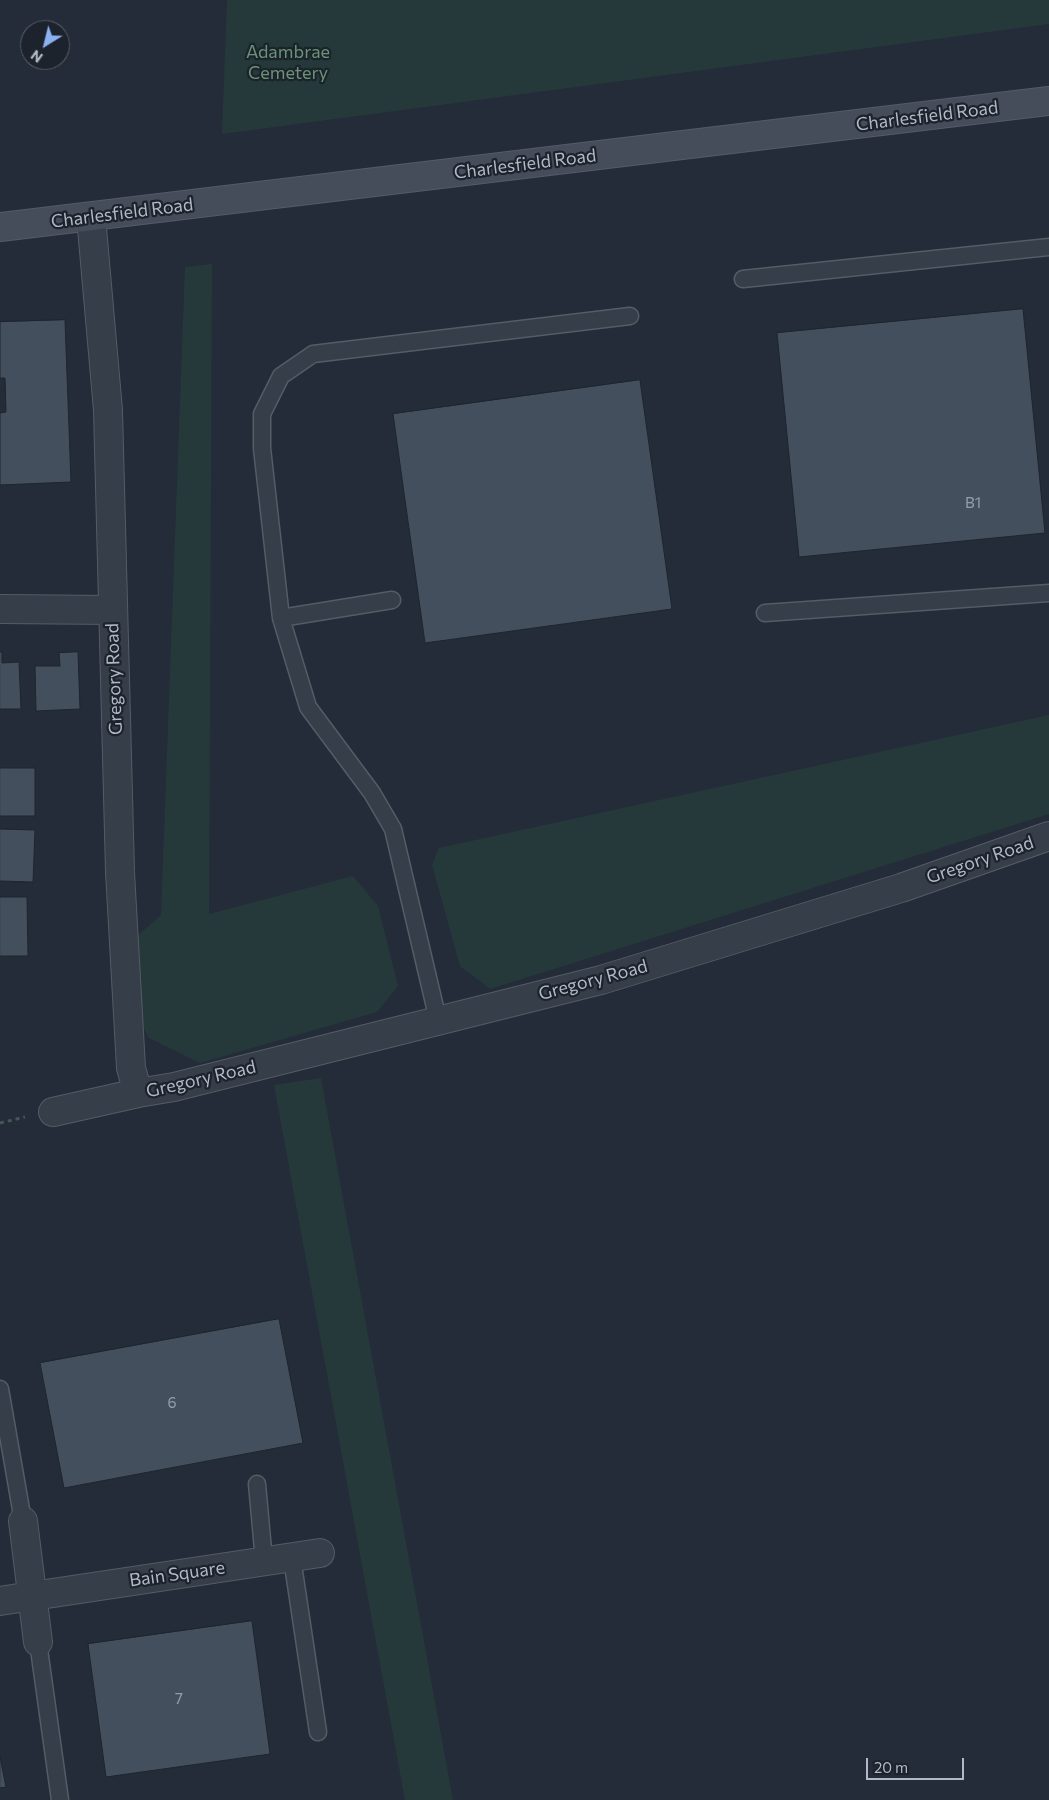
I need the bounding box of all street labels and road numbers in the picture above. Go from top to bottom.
street label: Charlesfield Road [855,97,999,135]
street label: Charlesfield Road [453,145,597,183]
street label: Charlesfield Road [50,194,194,232]
street label: Gregory Road [101,623,127,735]
street label: Gregory Road [924,832,1036,888]
street label: Gregory Road [536,955,650,1005]
street label: Gregory Road [144,1056,258,1102]
street label: Bain Square [128,1557,226,1591]

